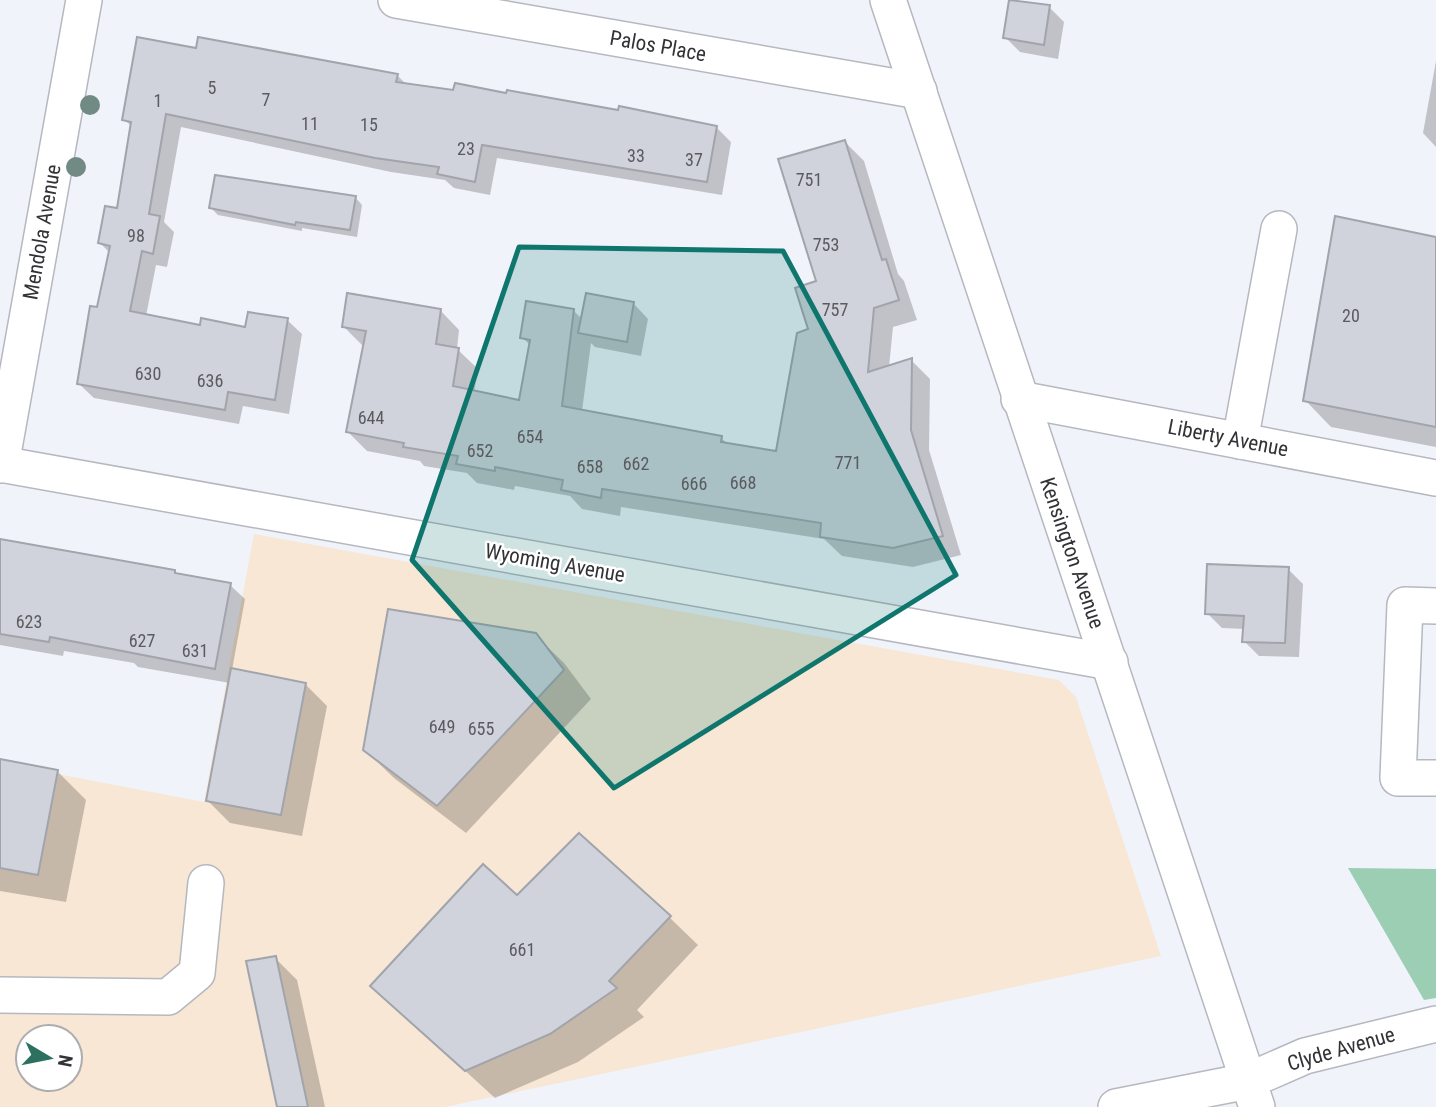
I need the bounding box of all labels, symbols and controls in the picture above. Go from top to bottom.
street label: Palos Place [608,26,708,66]
house number: 5 [208,77,217,98]
house number: 7 [262,89,271,110]
house number: 1 [154,90,162,111]
house number: 11 [301,113,319,134]
house number: 15 [360,114,378,135]
house number: 23 [457,138,475,159]
house number: 33 [627,145,645,166]
house number: 37 [685,149,703,170]
street label: Mendola Avenue [18,162,66,302]
house number: 751 [796,169,822,190]
house number: 98 [127,225,145,246]
house number: 753 [813,234,839,255]
house number: 757 [822,299,848,320]
house number: 20 [1342,305,1360,326]
house number: 630 [135,363,161,384]
house number: 636 [197,370,223,391]
house number: 644 [358,407,384,428]
street label: Liberty Avenue [1166,415,1290,461]
house number: 654 [517,426,543,447]
house number: 652 [467,440,493,461]
house number: 771 [835,452,861,473]
house number: 662 [623,453,649,474]
house number: 658 [577,456,603,477]
house number: 668 [730,472,756,493]
house number: 666 [681,473,707,494]
street label: Kensington Avenue [1035,474,1109,632]
street label: Wyoming Avenue [483,539,627,587]
house number: 623 [16,611,42,632]
house number: 627 [129,630,155,651]
house number: 631 [182,640,208,661]
house number: 649 [429,716,455,737]
house number: 655 [468,718,494,739]
house number: 661 [509,939,535,960]
street label: Clyde Avenue [1284,1022,1398,1076]
north arrow [14,1023,84,1093]
text: N [53,1053,78,1069]

